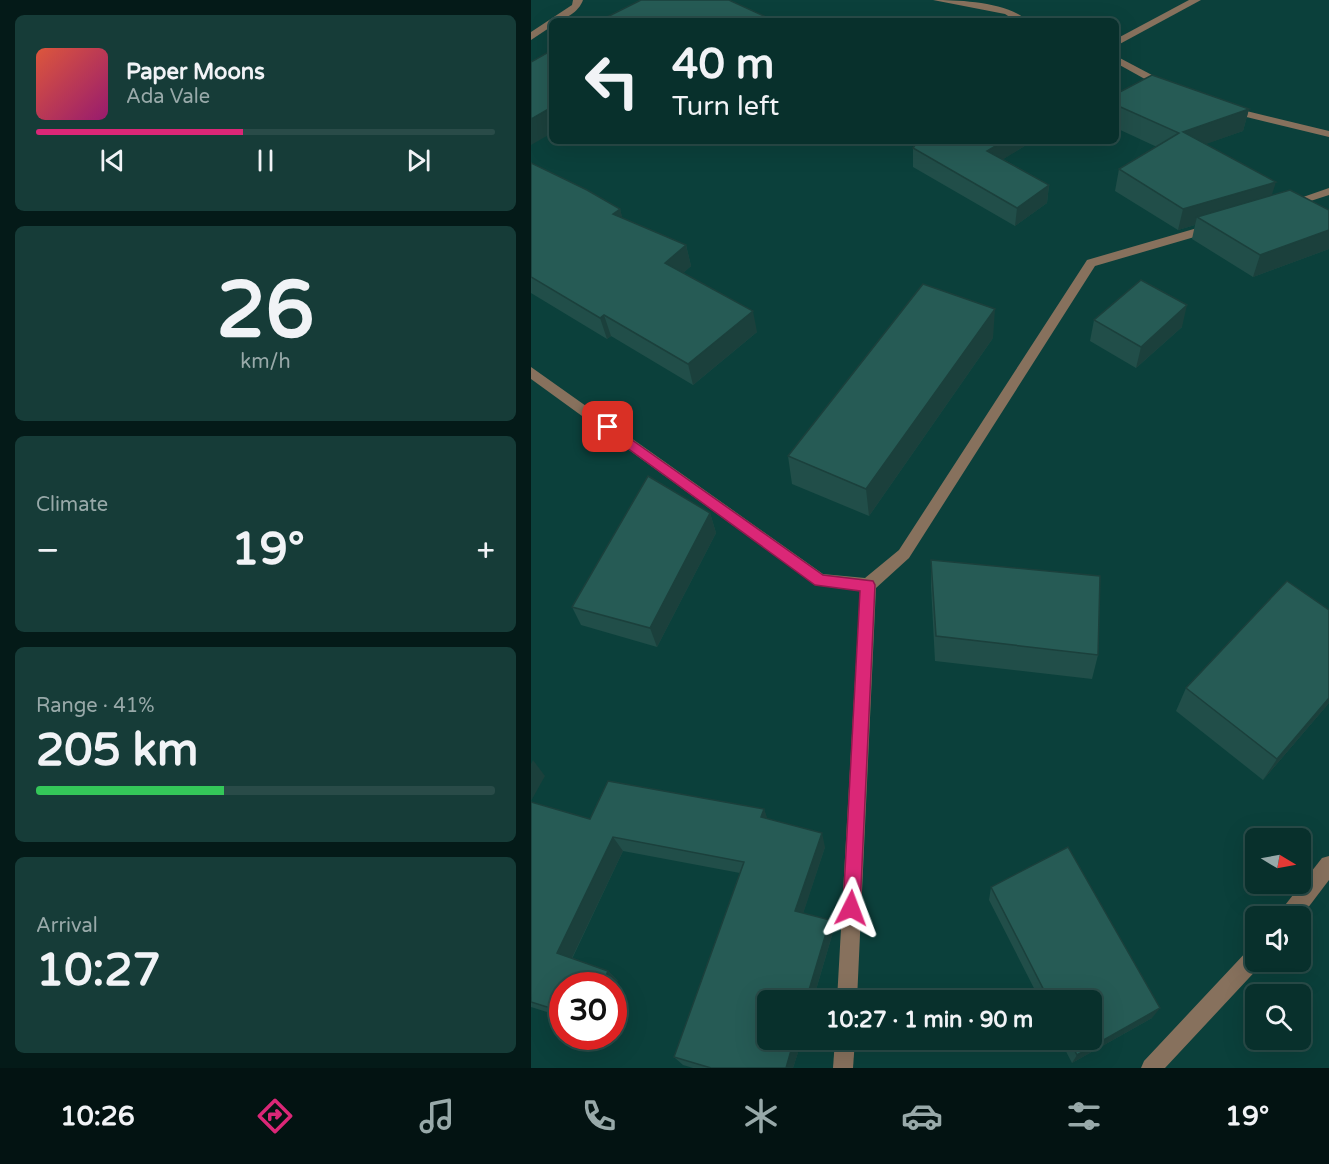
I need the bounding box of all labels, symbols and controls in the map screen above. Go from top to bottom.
text: 40 m [672,39,774,90]
icon: left [573,42,651,120]
text: Paper Moons [126,59,265,85]
text: Ada Vale [126,85,210,109]
text: Turn left [672,90,779,123]
icon: previous [96,144,129,177]
icon: pause [249,144,282,177]
icon: next [402,144,435,177]
text: 26 [217,264,314,358]
text: km/h [240,350,291,374]
pin [582,401,633,452]
icon: arrive [591,410,624,443]
text: Climate [36,493,108,517]
text: 19° [231,523,305,577]
text: − [36,531,60,570]
text: + [476,531,495,570]
text: Range · 41% [36,694,155,718]
text: 205 km [36,724,198,778]
north arrow [1245,828,1311,894]
map controls [1245,828,1311,1050]
position arrow [819,876,883,940]
button: sound [1245,906,1311,972]
text: Arrival [36,914,98,938]
text: 10:27 [36,944,161,998]
speed limit sign: 30 [549,972,627,1050]
button: search [1245,984,1311,1050]
text: 10:27 · 1 min · 90 m [826,1007,1033,1033]
icon: directions [254,1095,296,1137]
icon: music [416,1095,458,1137]
icon: phone [578,1095,620,1137]
icon: climate [740,1095,782,1137]
icon: car [901,1095,943,1137]
icon: filters [1063,1095,1105,1137]
text: 10:26 [60,1100,135,1133]
text: 19° [1225,1100,1269,1133]

